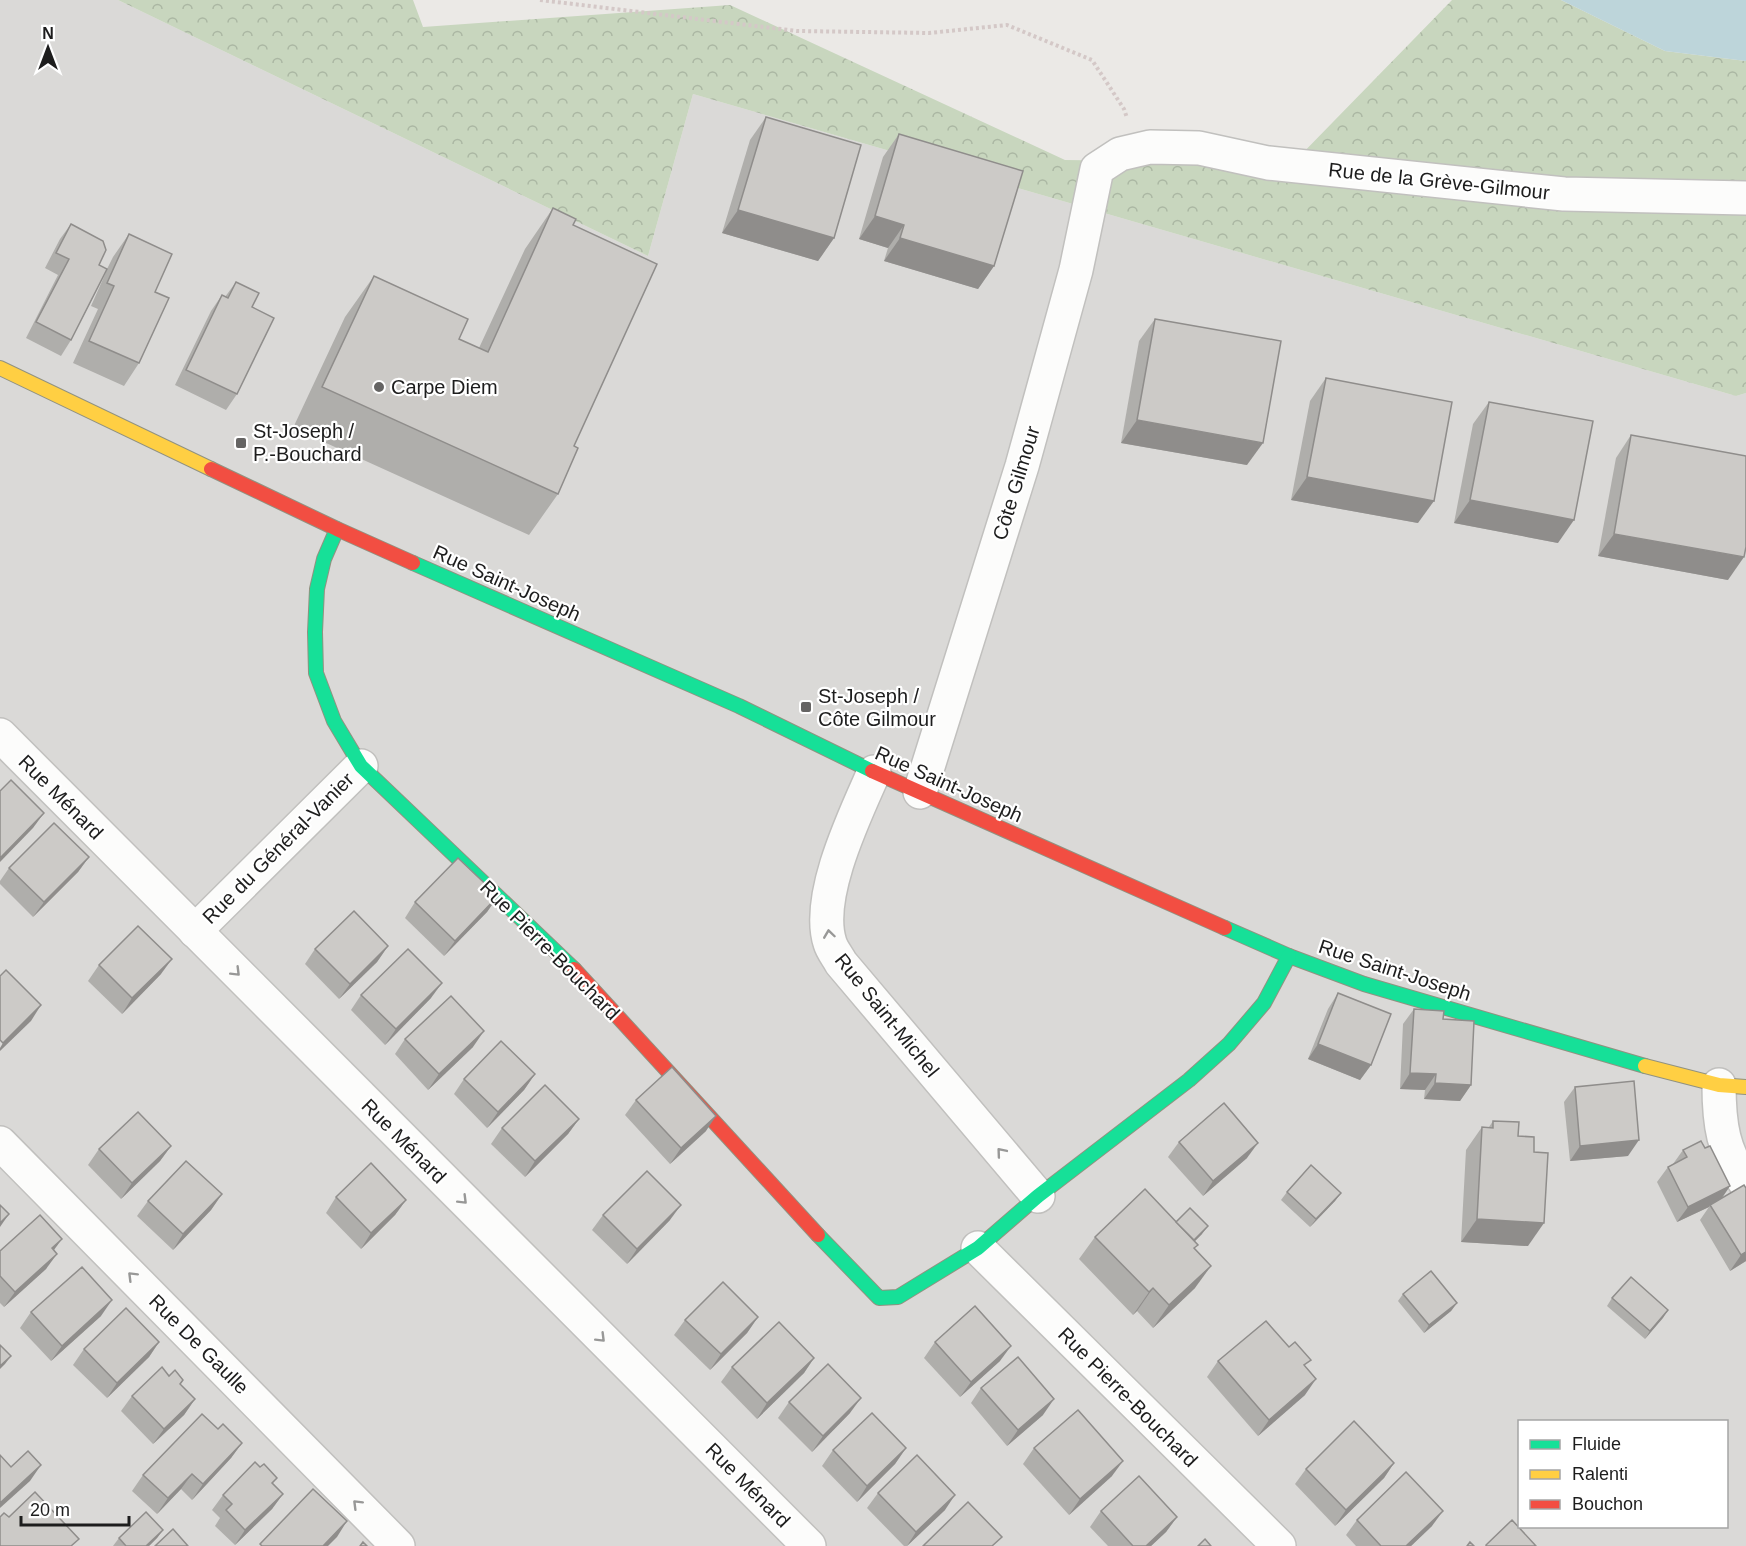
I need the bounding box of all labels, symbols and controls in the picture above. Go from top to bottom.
north arrow [18,18,78,78]
text: N [42,25,54,42]
street label: Rue de la Grève-Gilmour [1327,158,1551,204]
place label: Carpe Diem [391,376,498,398]
marker: Carpe Diem [372,380,386,394]
place label: St-Joseph / P.-Bouchard [253,420,362,465]
street label: Côte Gilmour [988,423,1044,543]
marker: St-Joseph / P.-Bouchard [234,436,248,450]
street label: Rue Saint-Joseph [430,541,584,625]
place label: St-Joseph / Côte Gilmour [818,685,936,730]
marker: St-Joseph / Côte Gilmour [799,700,813,714]
street label: Rue Saint-Joseph [872,742,1026,826]
street label: Rue Ménard [14,750,108,844]
street label: Rue du Général-Vanier [198,768,358,928]
street label: Rue Pierre-Bouchard [476,876,624,1024]
one-way arrow [823,930,836,939]
street label: Rue Saint-Joseph [1316,935,1474,1005]
street label: Rue Saint-Michel [831,949,943,1081]
one-way arrow [229,965,240,976]
street label: Rue Ménard [357,1094,451,1188]
one-way arrow [997,1148,1008,1159]
one-way arrow [456,1192,467,1203]
one-way arrow [128,1272,138,1283]
street label: Rue De Gaulle [145,1290,253,1398]
street label: Rue Pierre-Bouchard [1054,1323,1202,1471]
one-way arrow [594,1331,605,1341]
legend [1518,1420,1728,1528]
text: Fluide [1572,1434,1621,1454]
street label: Rue Ménard [701,1438,795,1532]
text: Ralenti [1572,1464,1628,1484]
scale bar [21,1489,129,1527]
text: Bouchon [1572,1494,1643,1514]
text: 20 m [30,1500,70,1520]
one-way arrow [354,1501,365,1512]

